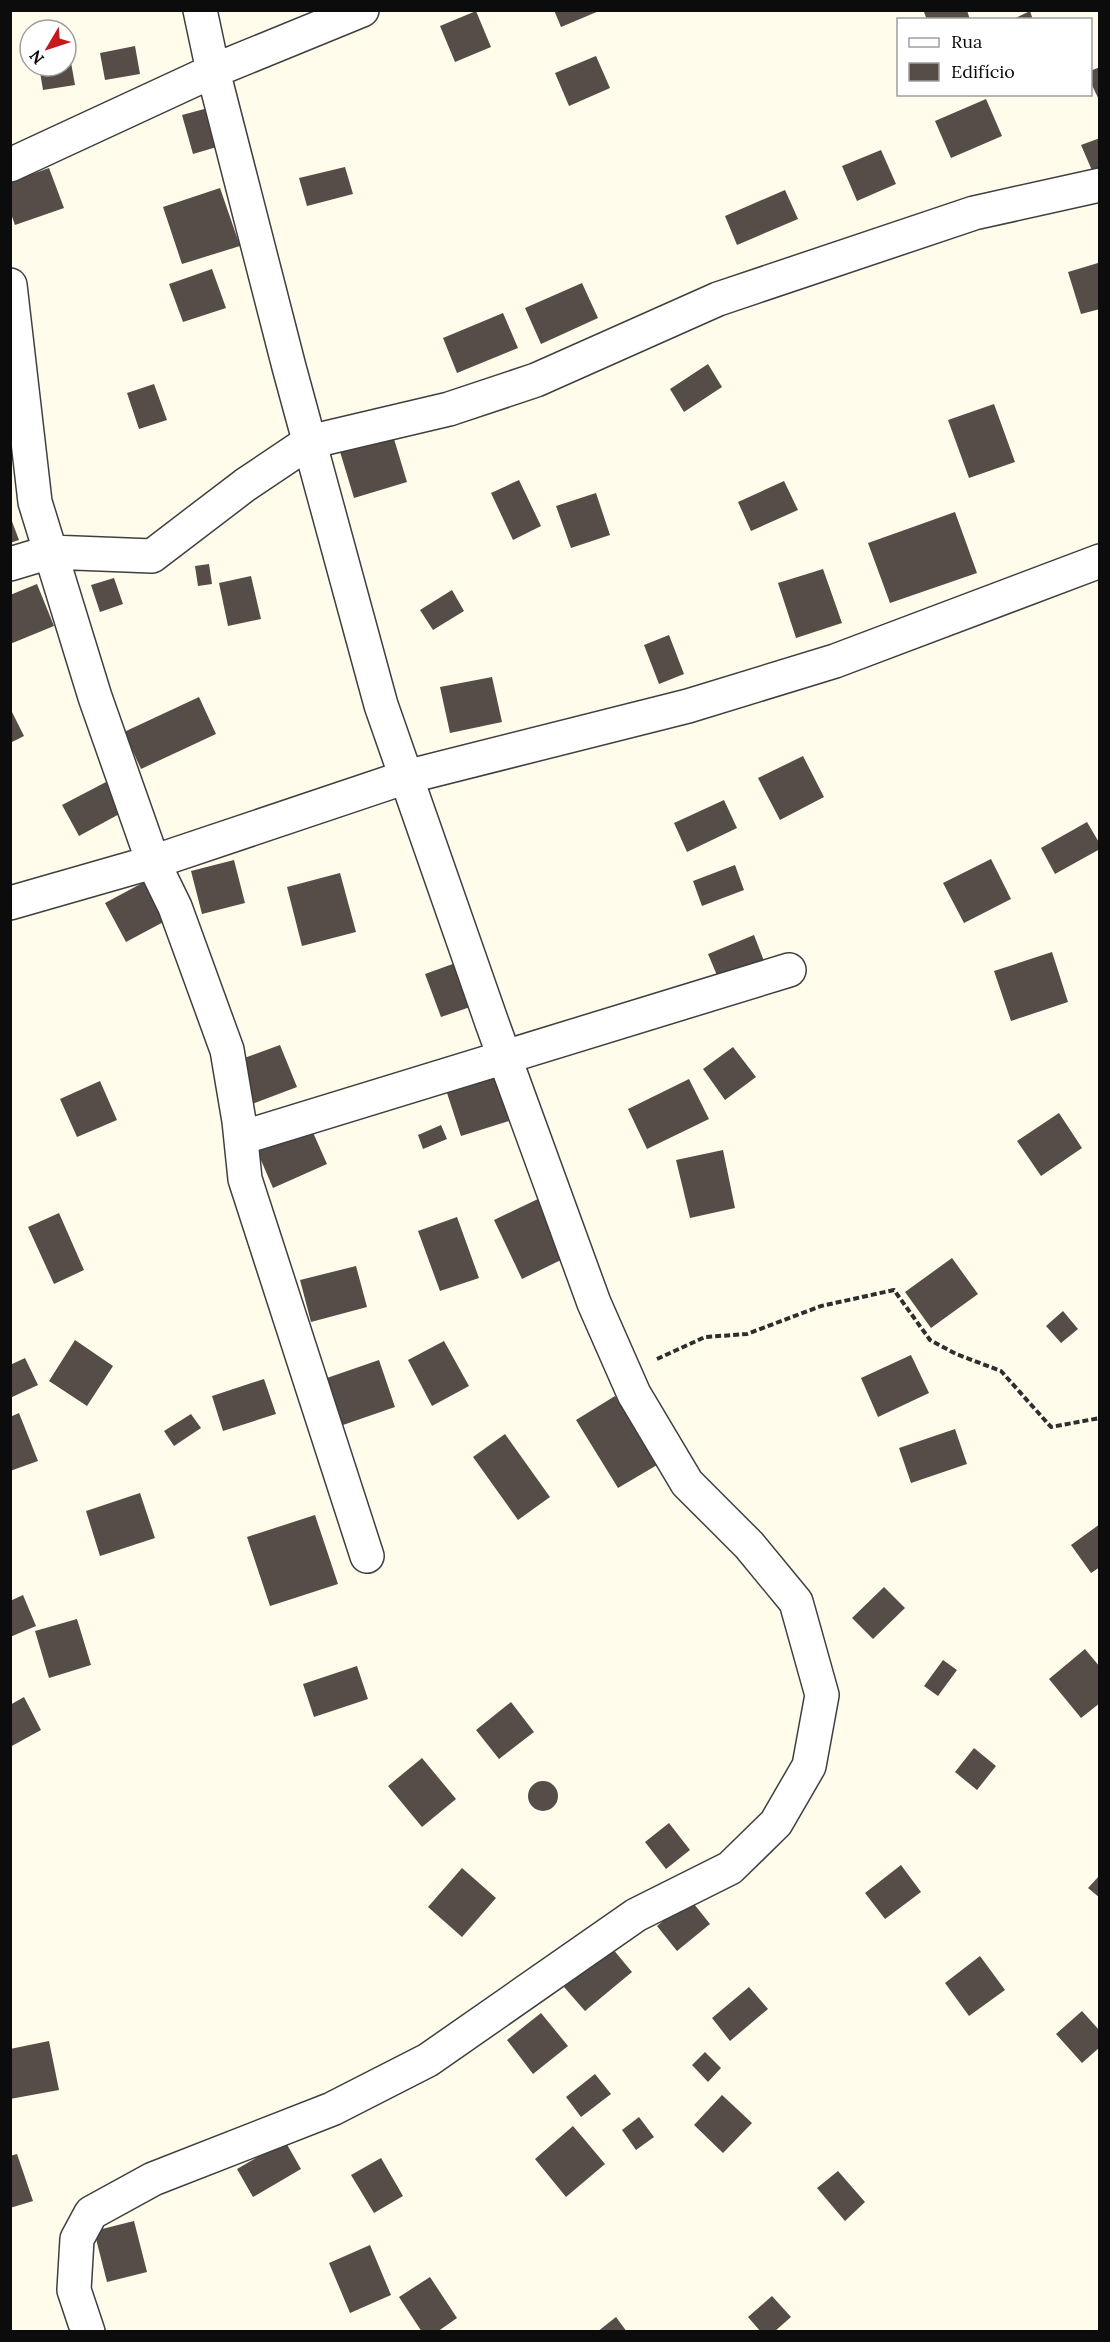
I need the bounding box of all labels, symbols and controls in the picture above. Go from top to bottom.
north arrow [18,18,78,78]
legend [897,18,1092,96]
text: Rua [951,30,982,53]
text: N [25,46,48,69]
text: Edifício [951,60,1015,83]

